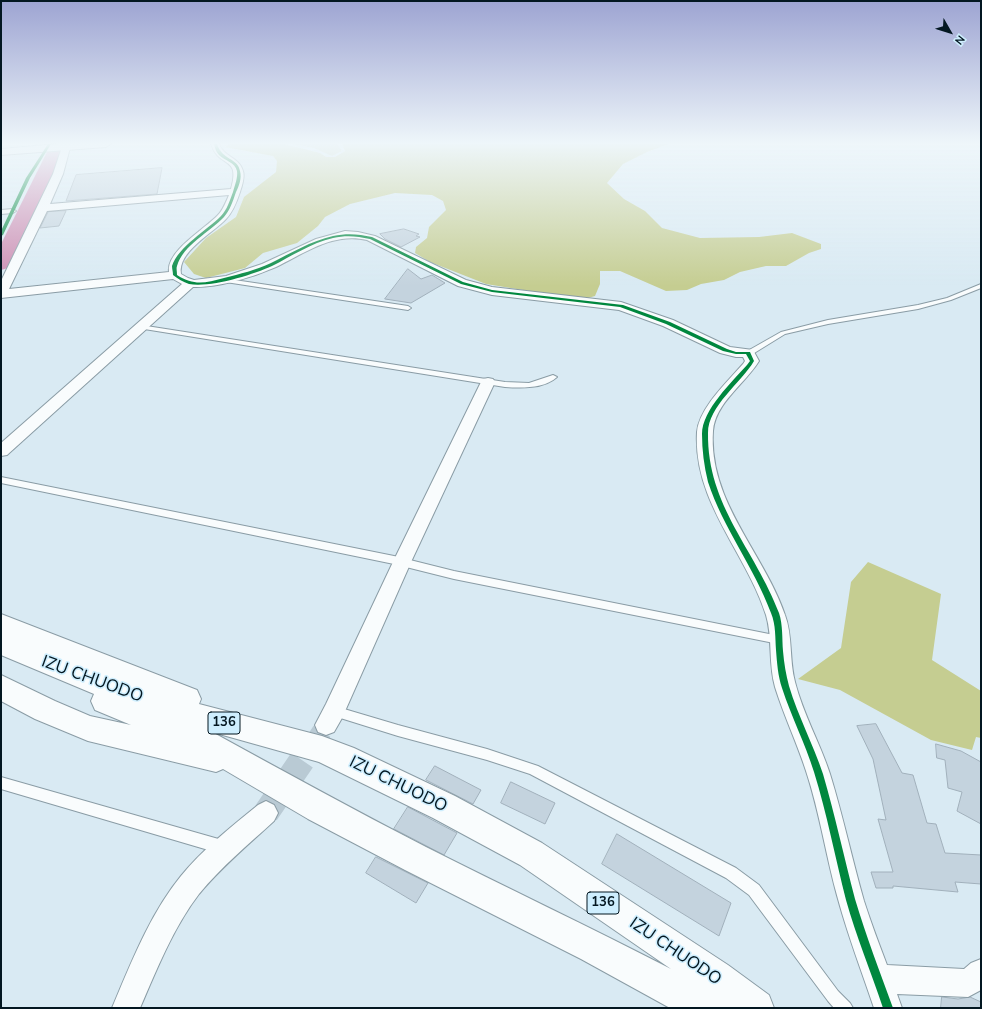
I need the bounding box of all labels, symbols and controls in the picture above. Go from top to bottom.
north arrow [930,12,970,52]
text: N [951,32,968,48]
street label: IZU CHUODO [38,652,146,708]
road number: 136 [208,712,240,734]
street label: IZU CHUODO [346,752,450,818]
road number: 136 [587,892,619,914]
street label: IZU CHUODO [625,914,725,990]

